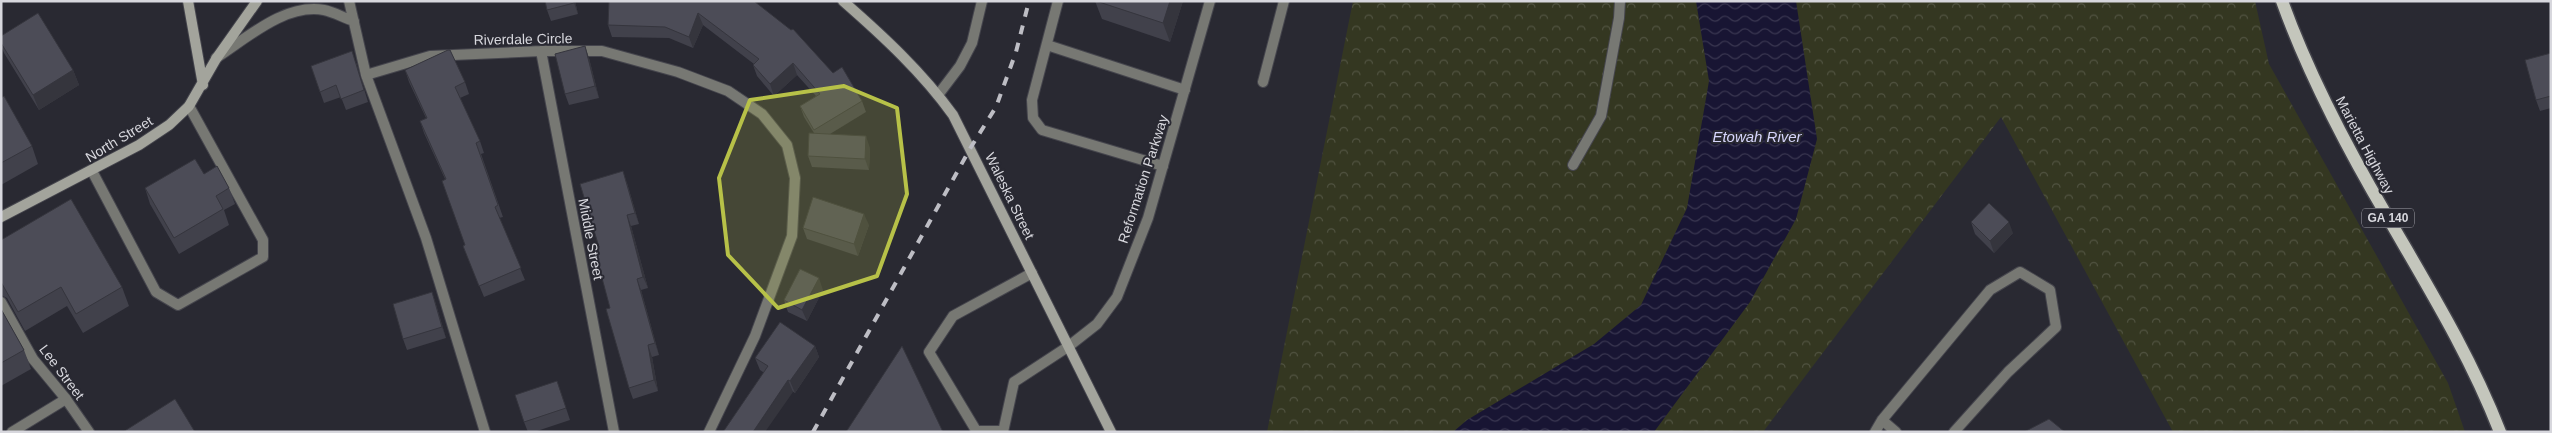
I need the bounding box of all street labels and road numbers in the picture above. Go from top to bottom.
street label: Riverdale Circle [473,30,573,48]
street label: Marietta Highway [2333,93,2397,197]
street label: North Street [83,113,156,165]
street label: Reformation Parkway [1115,113,1171,245]
street label: Waleska Street [982,150,1038,242]
street label: Middle Street [575,197,607,281]
road number: GA 140 [2362,208,2414,228]
street label: Lee Street [36,341,88,403]

